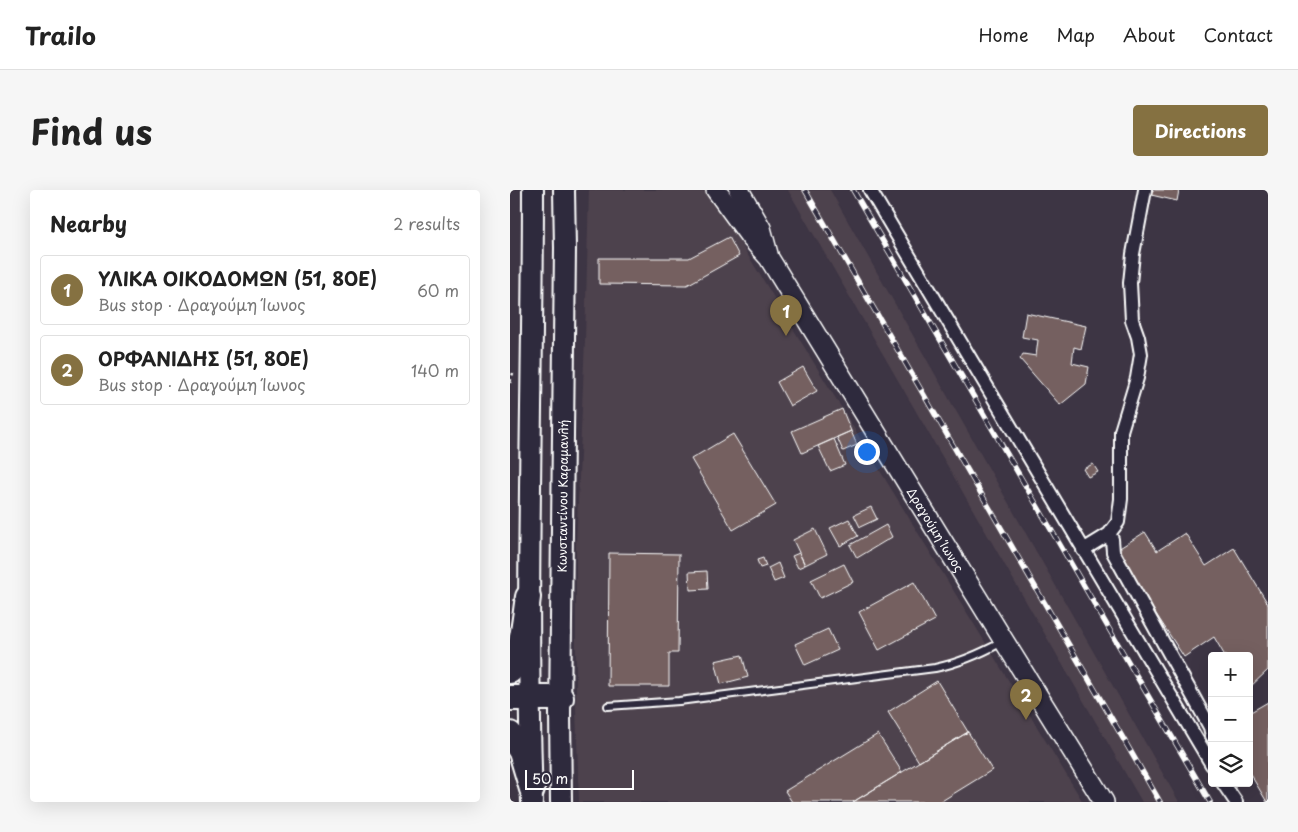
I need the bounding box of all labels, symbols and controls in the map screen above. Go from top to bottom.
text: Trailo [25,17,96,53]
text: Home [978,21,1028,48]
text: Map [1056,21,1095,48]
text: About [1123,21,1175,48]
text: Contact [1203,21,1273,48]
text: Find us [30,104,152,157]
button: Directions [1133,105,1268,156]
text: Nearby [50,207,127,239]
text: 2 results [393,211,460,235]
text: ΥΛΙΚΑ ΟΙΚΟΔΟΜΩΝ (51, 80Ε) [98,264,377,292]
text: 1 [63,278,71,302]
text: 60 m [417,278,459,302]
text: Bus stop · Δραγούμη Ίωνος [98,292,305,316]
pin: 1 [770,295,802,336]
text: ΟΡΦΑΝΙΔΗΣ (51, 80Ε) [98,344,309,372]
text: 2 [61,358,73,382]
text: 140 m [411,358,459,382]
text: Bus stop · Δραγούμη Ίωνος [98,372,305,396]
street label: Κωνσταντίνου Καραμανλή [553,420,572,572]
your location [854,439,880,465]
street label: Δραγούμη Ίωνος [903,484,968,575]
map controls [1208,652,1253,787]
button: + [1208,652,1253,697]
pin: 2 [1010,679,1042,720]
button: − [1208,697,1253,742]
button: layers [1208,742,1253,787]
scale bar [525,767,634,790]
text: 50 m [532,768,568,789]

